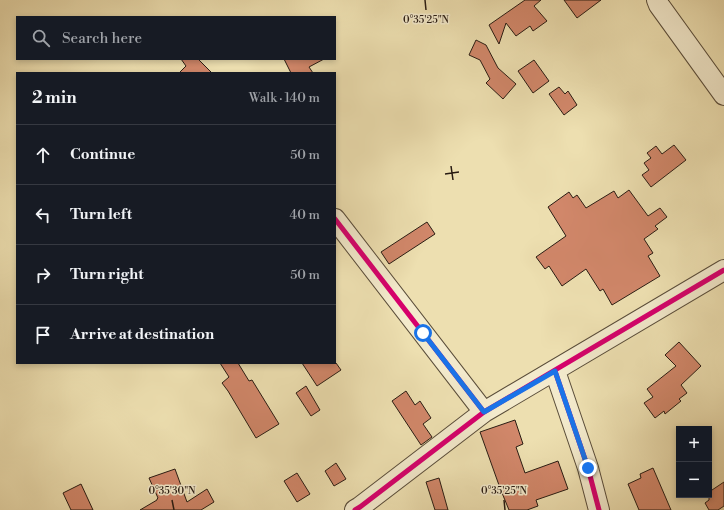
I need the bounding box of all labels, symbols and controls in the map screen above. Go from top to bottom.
text: 0°35'25"N [403,14,450,26]
search box [16,16,336,60]
icon: search [30,27,52,49]
text: Search here [62,29,142,48]
text: 2 min [32,87,77,109]
text: Walk · 140 m [249,90,320,106]
icon: ahead [32,144,54,166]
text: Continue [70,145,135,164]
text: 50 m [290,147,320,163]
icon: left [32,204,54,226]
text: Turn left [70,205,132,224]
text: 40 m [290,207,320,223]
icon: right [32,264,54,286]
text: Turn right [70,265,144,284]
text: 50 m [290,267,320,283]
icon: arrive [32,324,54,346]
route start [414,324,432,342]
text: Arrive at destination [70,325,214,344]
map controls [676,426,712,498]
button: + [676,426,712,462]
route end [579,459,597,477]
button: − [676,462,712,498]
text: 0°35'30"N [148,485,196,497]
text: 0°35'25"N [481,485,528,497]

